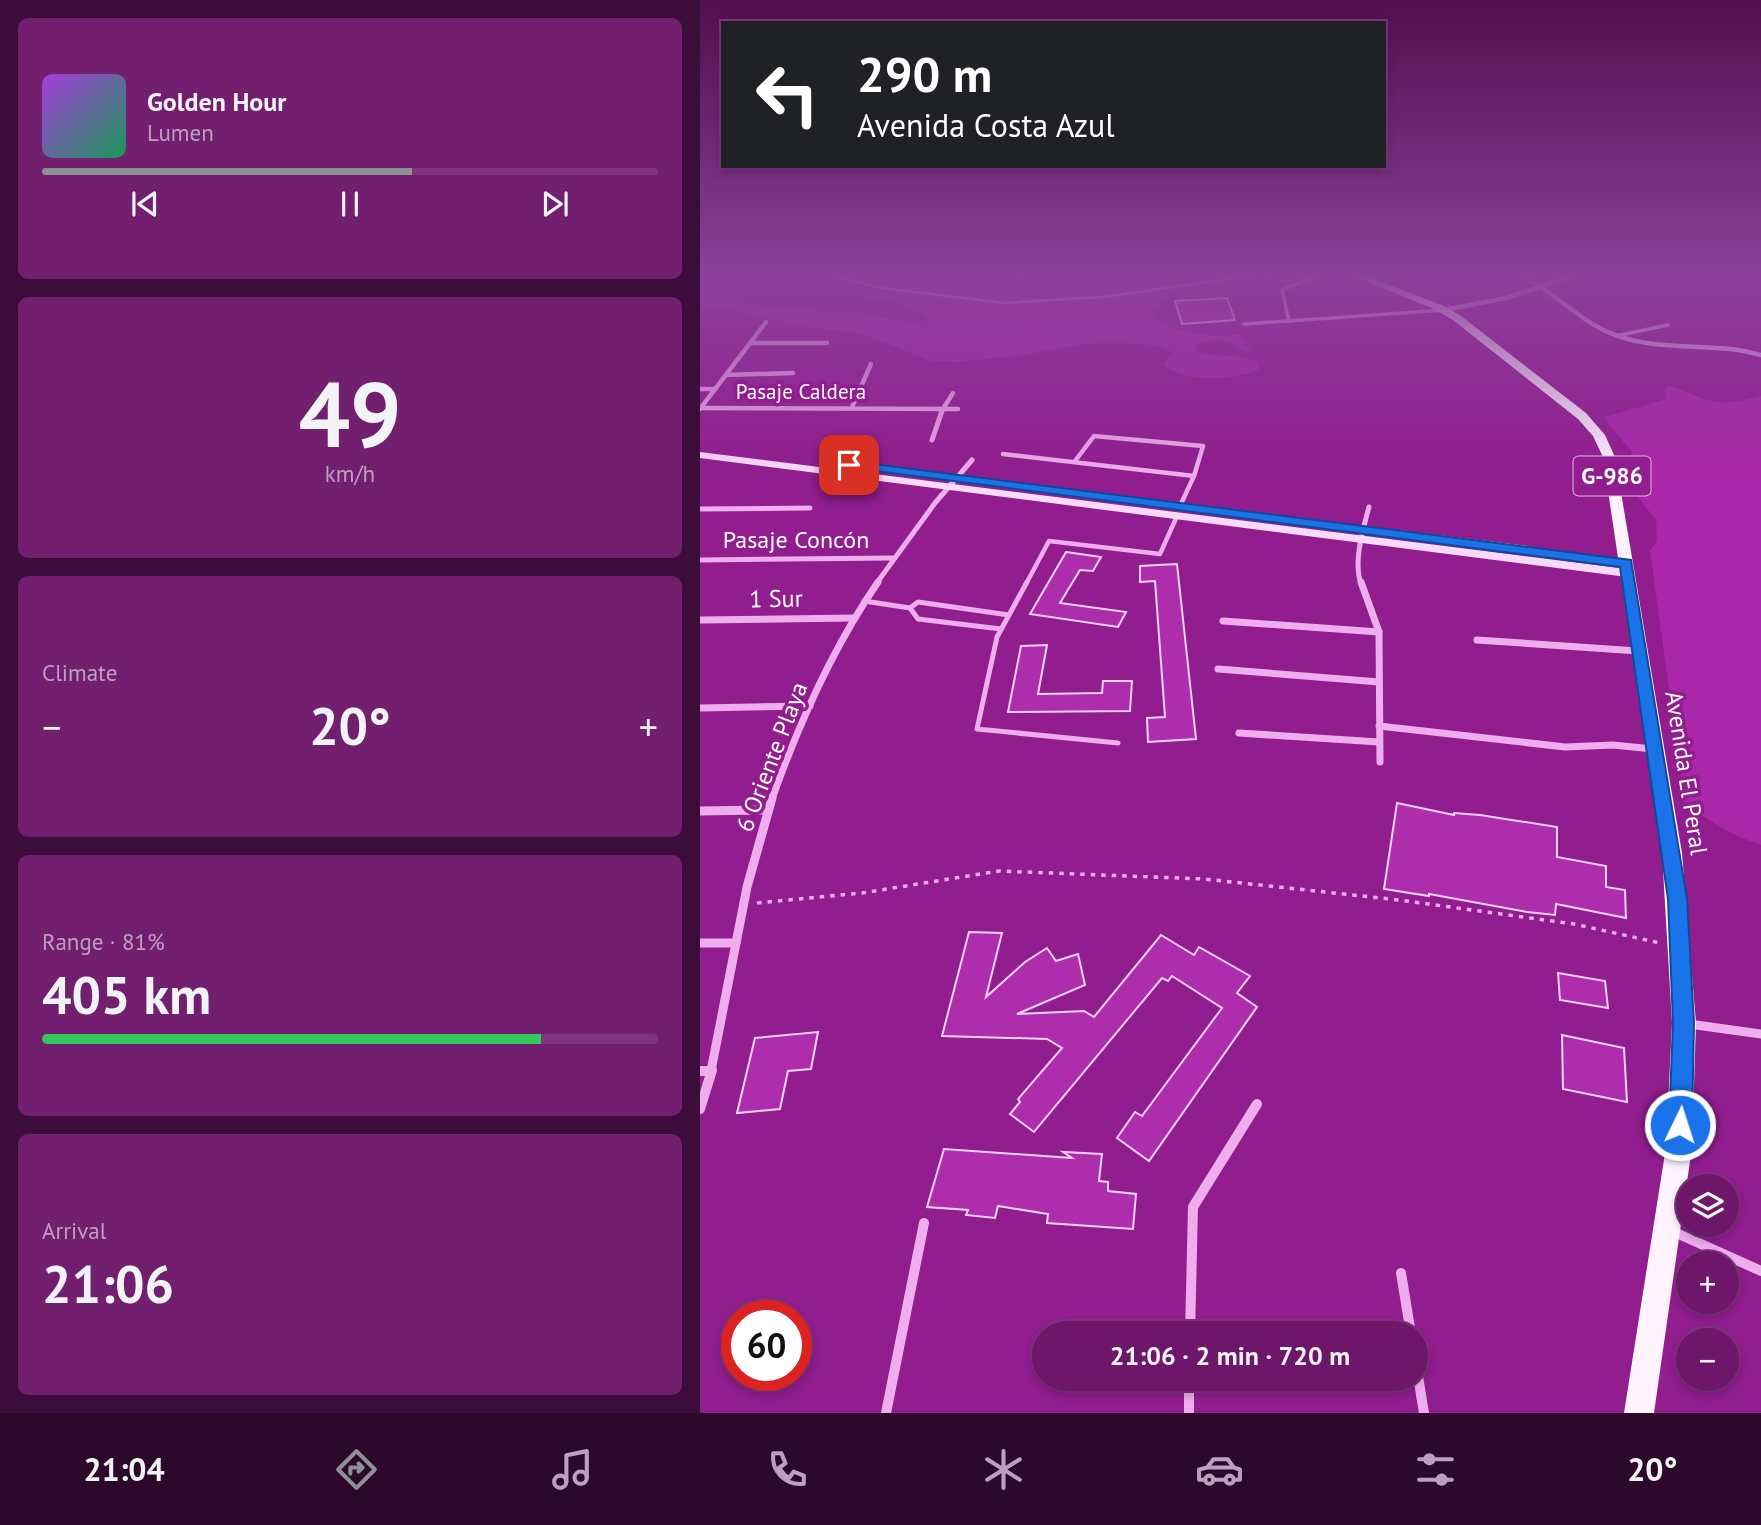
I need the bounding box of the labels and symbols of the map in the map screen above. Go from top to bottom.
street label: Pasaje Caldera [736,378,866,405]
pin [819,435,879,495]
road number: G-986 [1574,456,1650,496]
street label: Pasaje Concón [723,524,869,555]
street label: 1 Sur [749,583,803,614]
street label: 6 Oriente Playa [729,678,814,836]
street label: Avenida El Peral [1658,689,1715,857]
position arrow [1643,1088,1717,1162]
speed limit sign: 60 [721,1300,812,1391]

